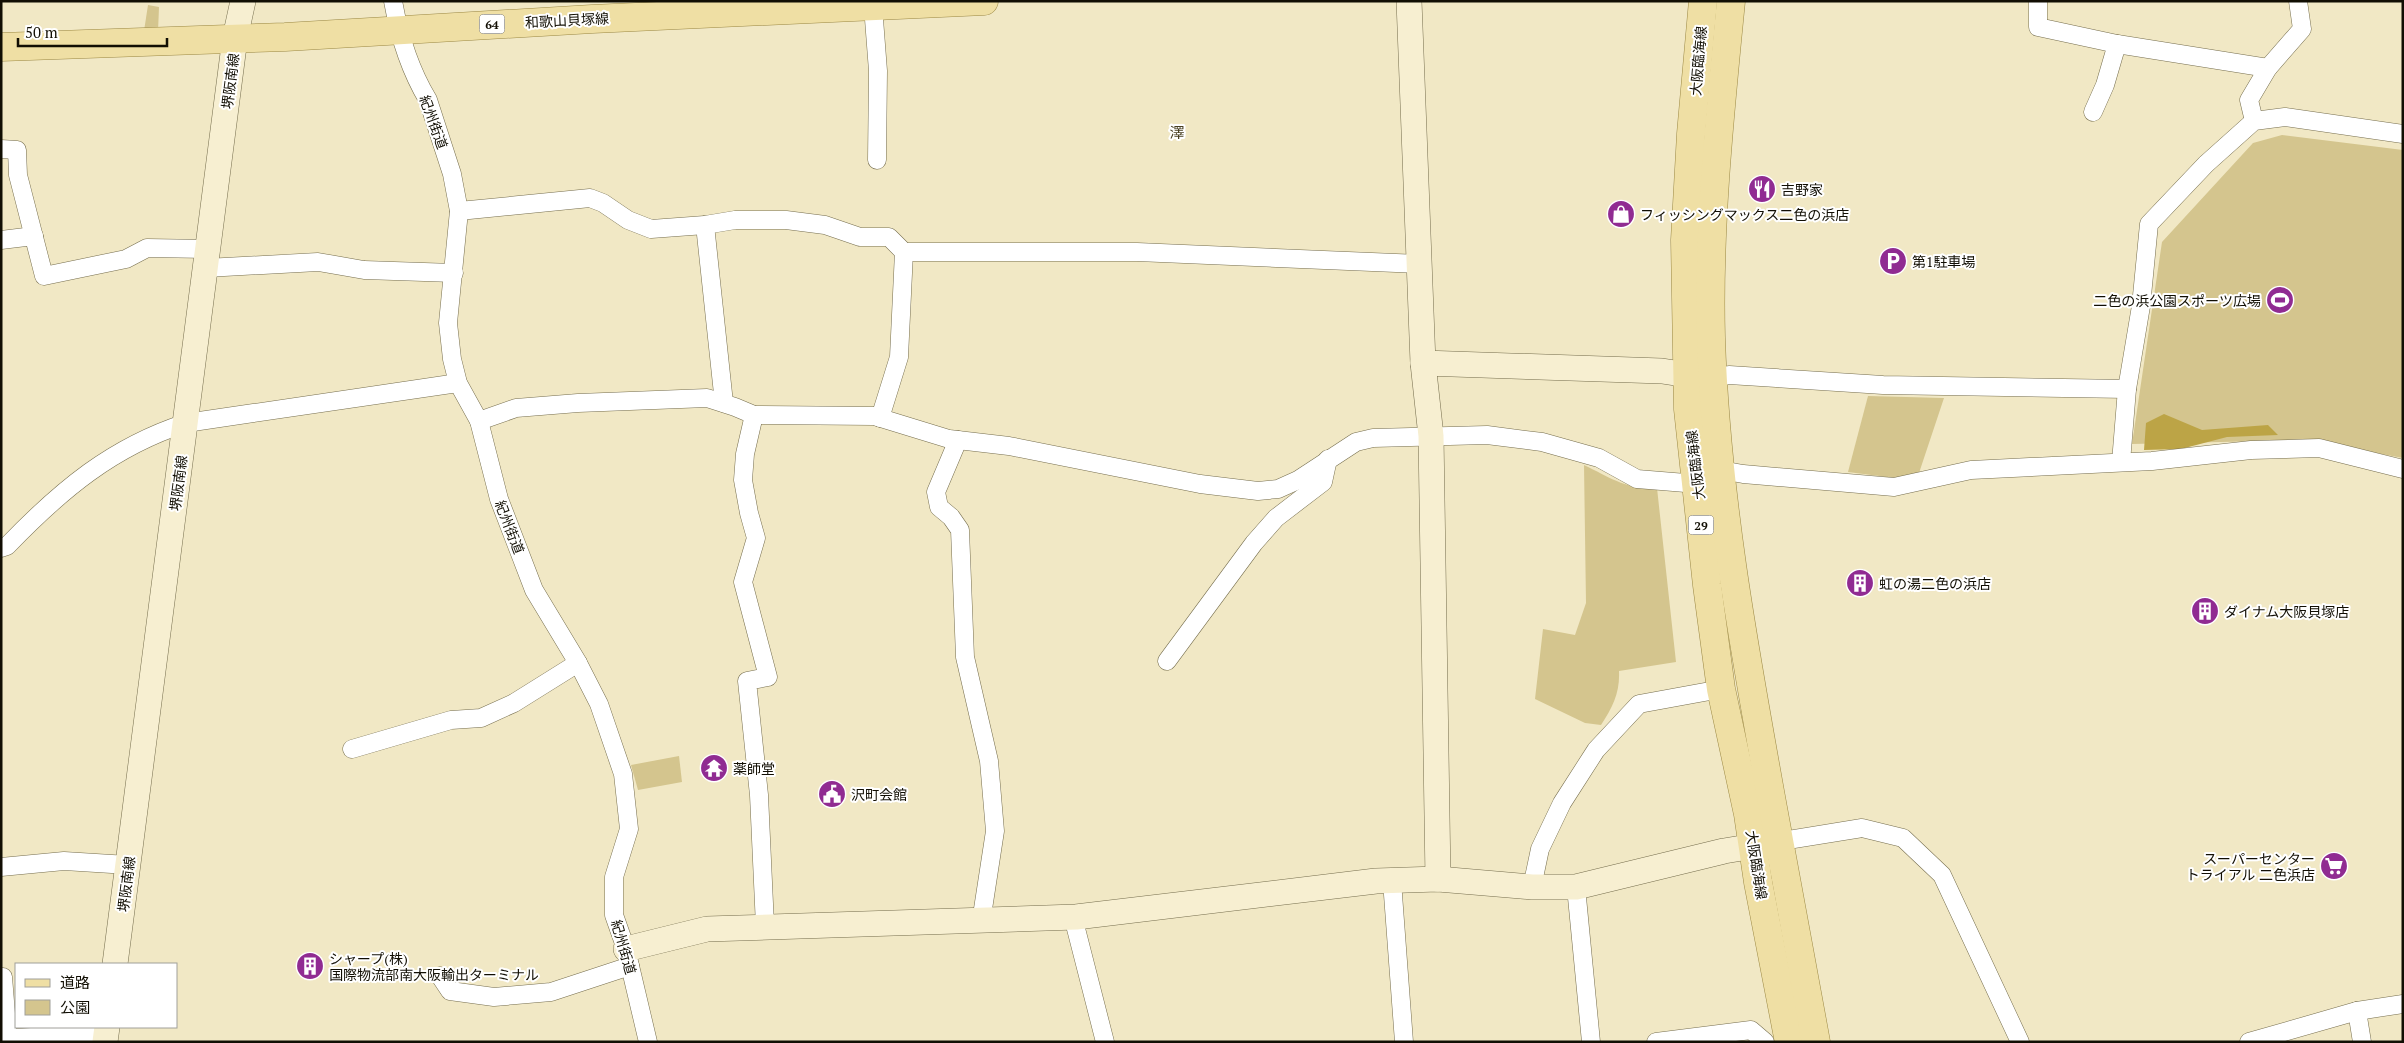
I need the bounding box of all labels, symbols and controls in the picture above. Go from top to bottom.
street label: 和歌山貝塚線 [525,8,609,32]
road number: 64 [480,14,504,34]
scale bar [18,15,166,47]
text: 50 m [25,22,58,42]
street label: 大阪臨海線 [1685,25,1711,97]
street label: 堺阪南線 [217,52,243,110]
street label: 紀州街道 [415,92,453,152]
district label: 澤 [1169,122,1185,142]
restaurant icon: 吉野家 [1747,174,1777,204]
place label: 吉野家 [1781,180,1823,199]
shop icon: フィッシングマックス二色の浜店 [1606,199,1636,229]
place label: フィッシングマックス二色の浜店 [1640,205,1849,224]
parking icon: 第1駐車場 [1878,246,1908,276]
place label: 第1駐車場 [1912,252,1975,271]
sports icon: 二色の浜公園スポーツ広場 [2265,285,2295,315]
place label: 二色の浜公園スポーツ広場 [2093,291,2261,310]
street label: 大阪臨海線 [1681,429,1709,501]
street label: 堺阪南線 [165,454,191,512]
street label: 紀州街道 [491,497,529,557]
road number: 29 [1688,516,1714,534]
building icon: 虹の湯二色の浜店 [1845,568,1875,598]
place label: 虹の湯二色の浜店 [1879,574,1991,593]
building icon: ダイナム大阪貝塚店 [2190,596,2220,626]
place label: ダイナム大阪貝塚店 [2224,602,2349,621]
temple icon: 薬師堂 [699,753,729,783]
place label: 薬師堂 [733,759,775,778]
public building icon: 沢町会館 [817,779,847,809]
place label: 沢町会館 [851,785,907,804]
street label: 大阪臨海線 [1742,829,1772,901]
place label: スーパーセンター トライアル 二色浜店 [2186,849,2315,884]
supermarket icon: スーパーセンター トライアル 二色浜店 [2319,851,2349,881]
street label: 堺阪南線 [113,855,139,913]
street label: 紀州街道 [607,917,641,977]
place label: シャープ(株) 国際物流部南大阪輸出ターミナル [329,949,539,984]
building icon: シャープ(株) 国際物流部南大阪輸出ターミナル [295,951,325,981]
legend [15,963,178,1028]
text: 道路 [60,972,90,992]
text: 公園 [60,997,90,1017]

